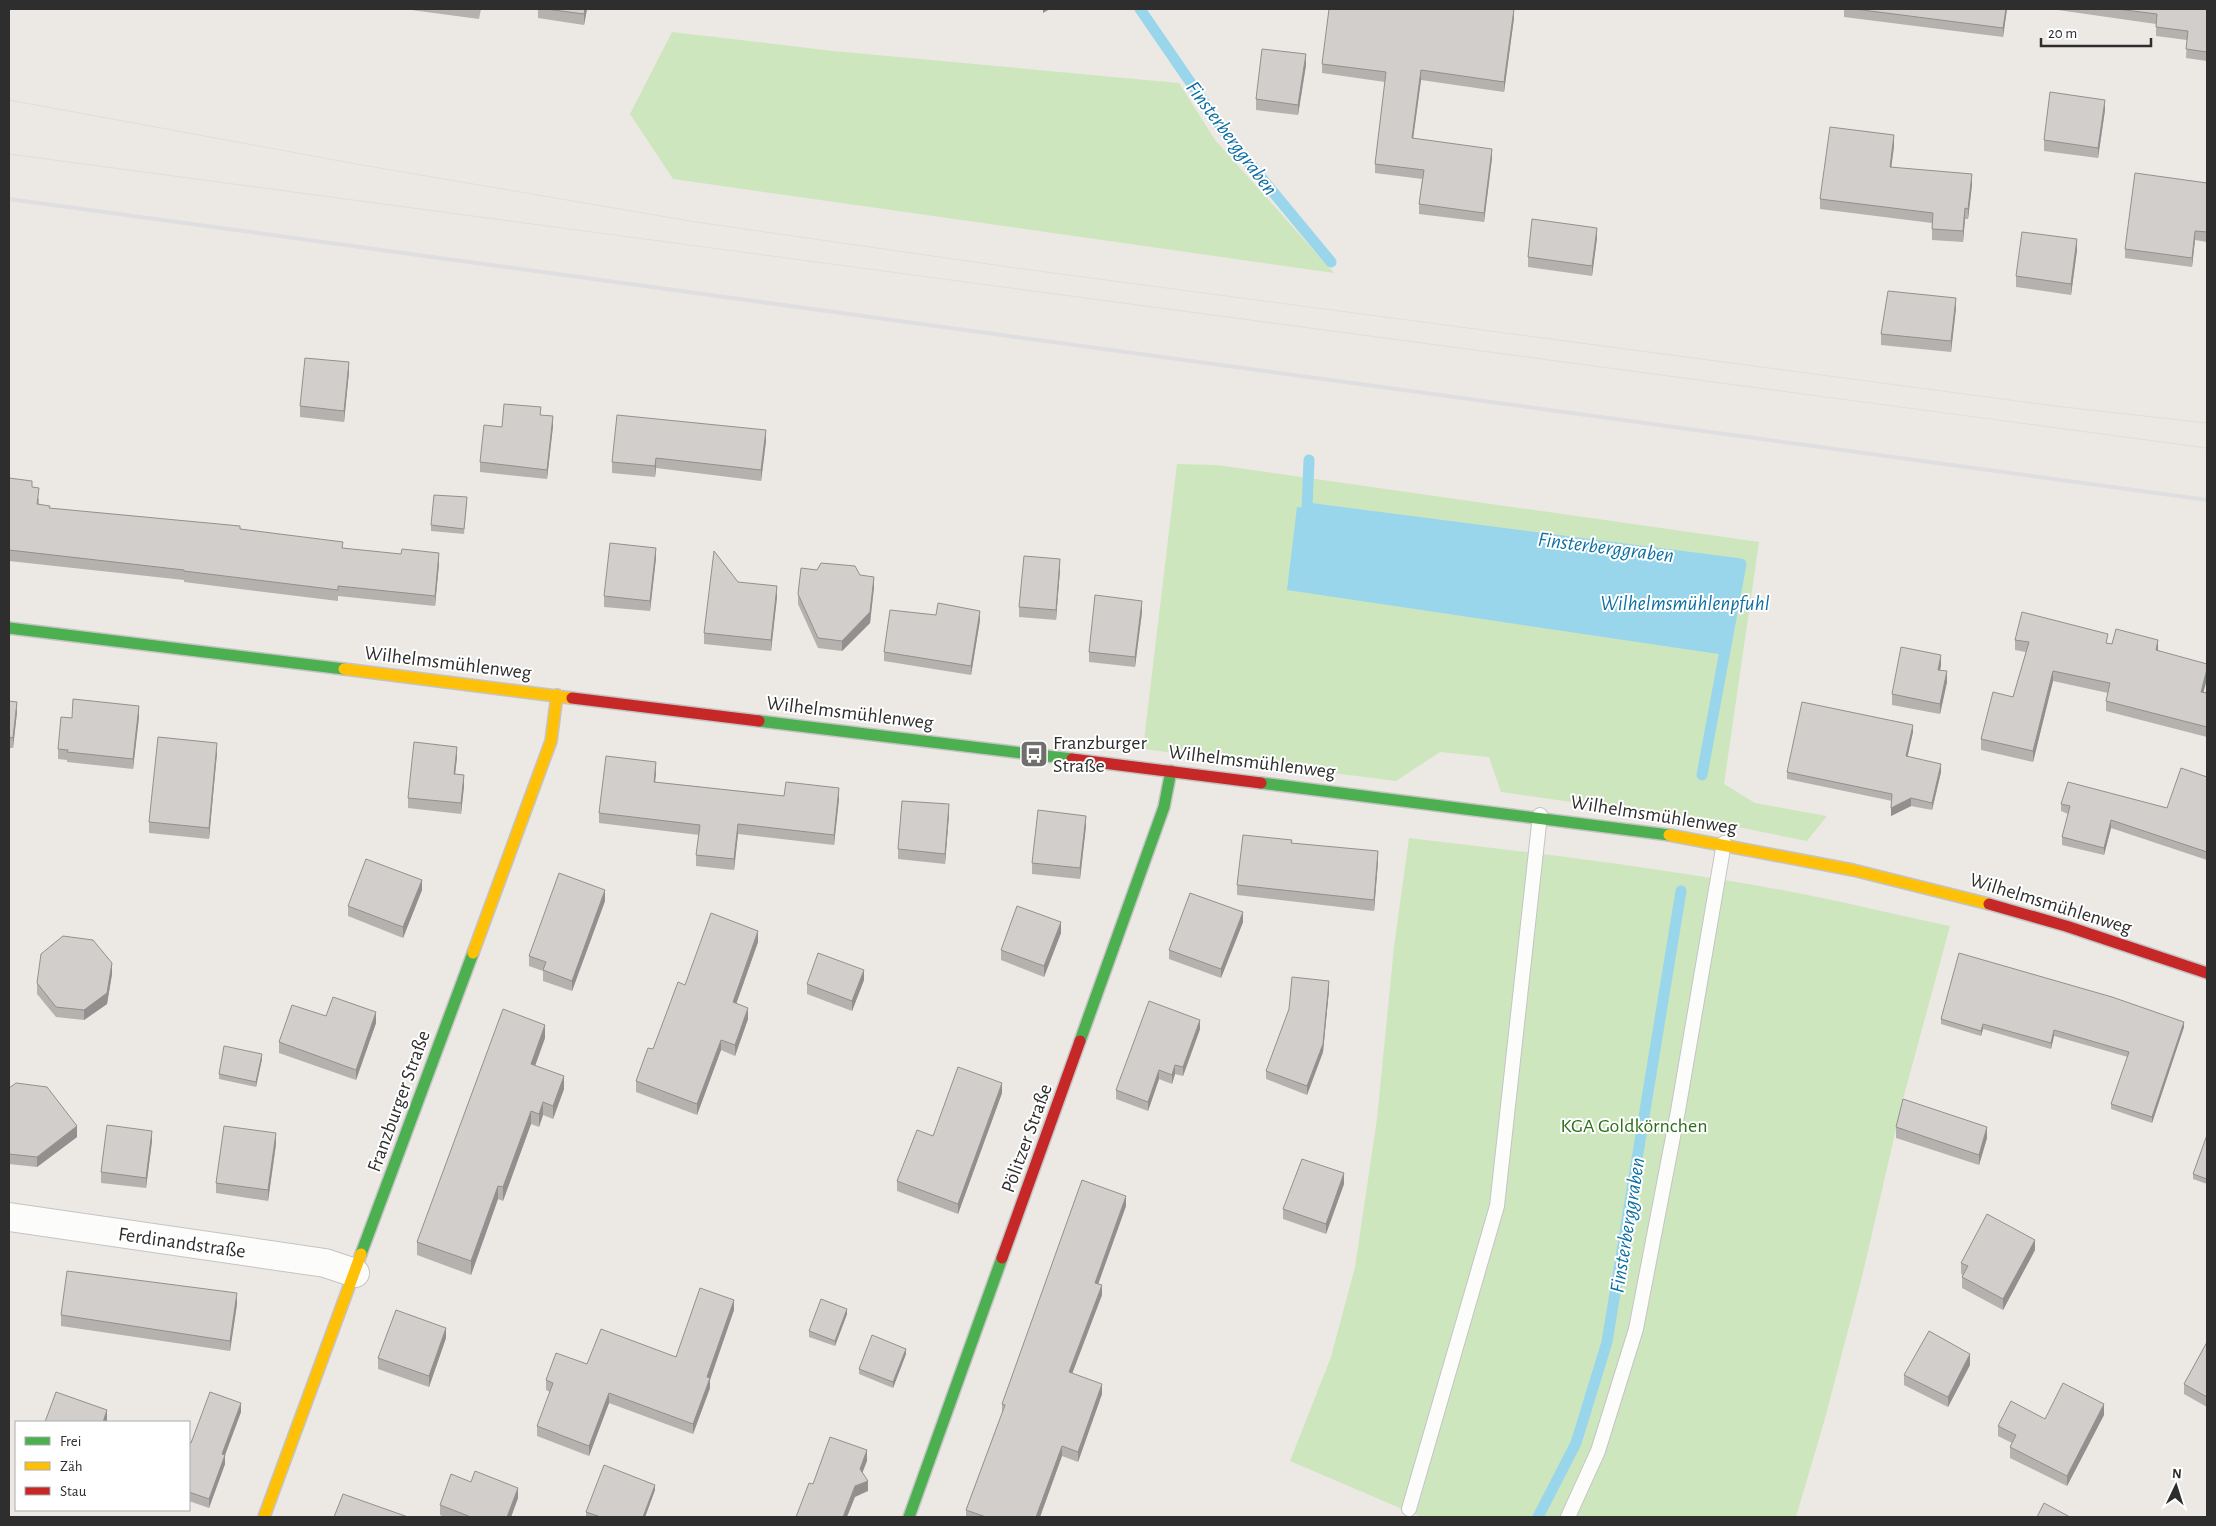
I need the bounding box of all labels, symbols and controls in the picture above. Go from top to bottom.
scale bar [2041,15,2151,47]
text: 20 m [2048,26,2077,41]
water label: Finsterberggraben [1182,77,1281,199]
water label: Finsterberggraben [1537,529,1675,566]
water label: Wilhelmsmühlenpfuhl [1600,593,1770,615]
street label: Wilhelmsmühlenweg [363,643,533,683]
street label: Wilhelmsmühlenweg [765,693,935,733]
place label: Franzburger Straße [1053,733,1147,776]
bus stop icon: Franzburger Straße [1019,739,1049,769]
street label: Wilhelmsmühlenweg [1167,742,1337,782]
street label: Wilhelmsmühlenweg [1569,792,1739,838]
street label: Wilhelmsmühlenweg [1967,870,2134,938]
street label: Franzburger Straße [364,1028,434,1175]
street label: Pölitzer Straße [998,1081,1056,1195]
park label: KGA Goldkörnchen [1561,1116,1707,1136]
water label: Finsterberggraben [1606,1156,1649,1294]
street label: Ferdinandstraße [117,1224,247,1262]
legend [15,1421,190,1511]
text: Frei [60,1434,81,1449]
text: Zäh [60,1459,83,1474]
north arrow [2151,1461,2201,1511]
text: N [2171,1467,2182,1481]
text: Stau [60,1484,87,1499]

